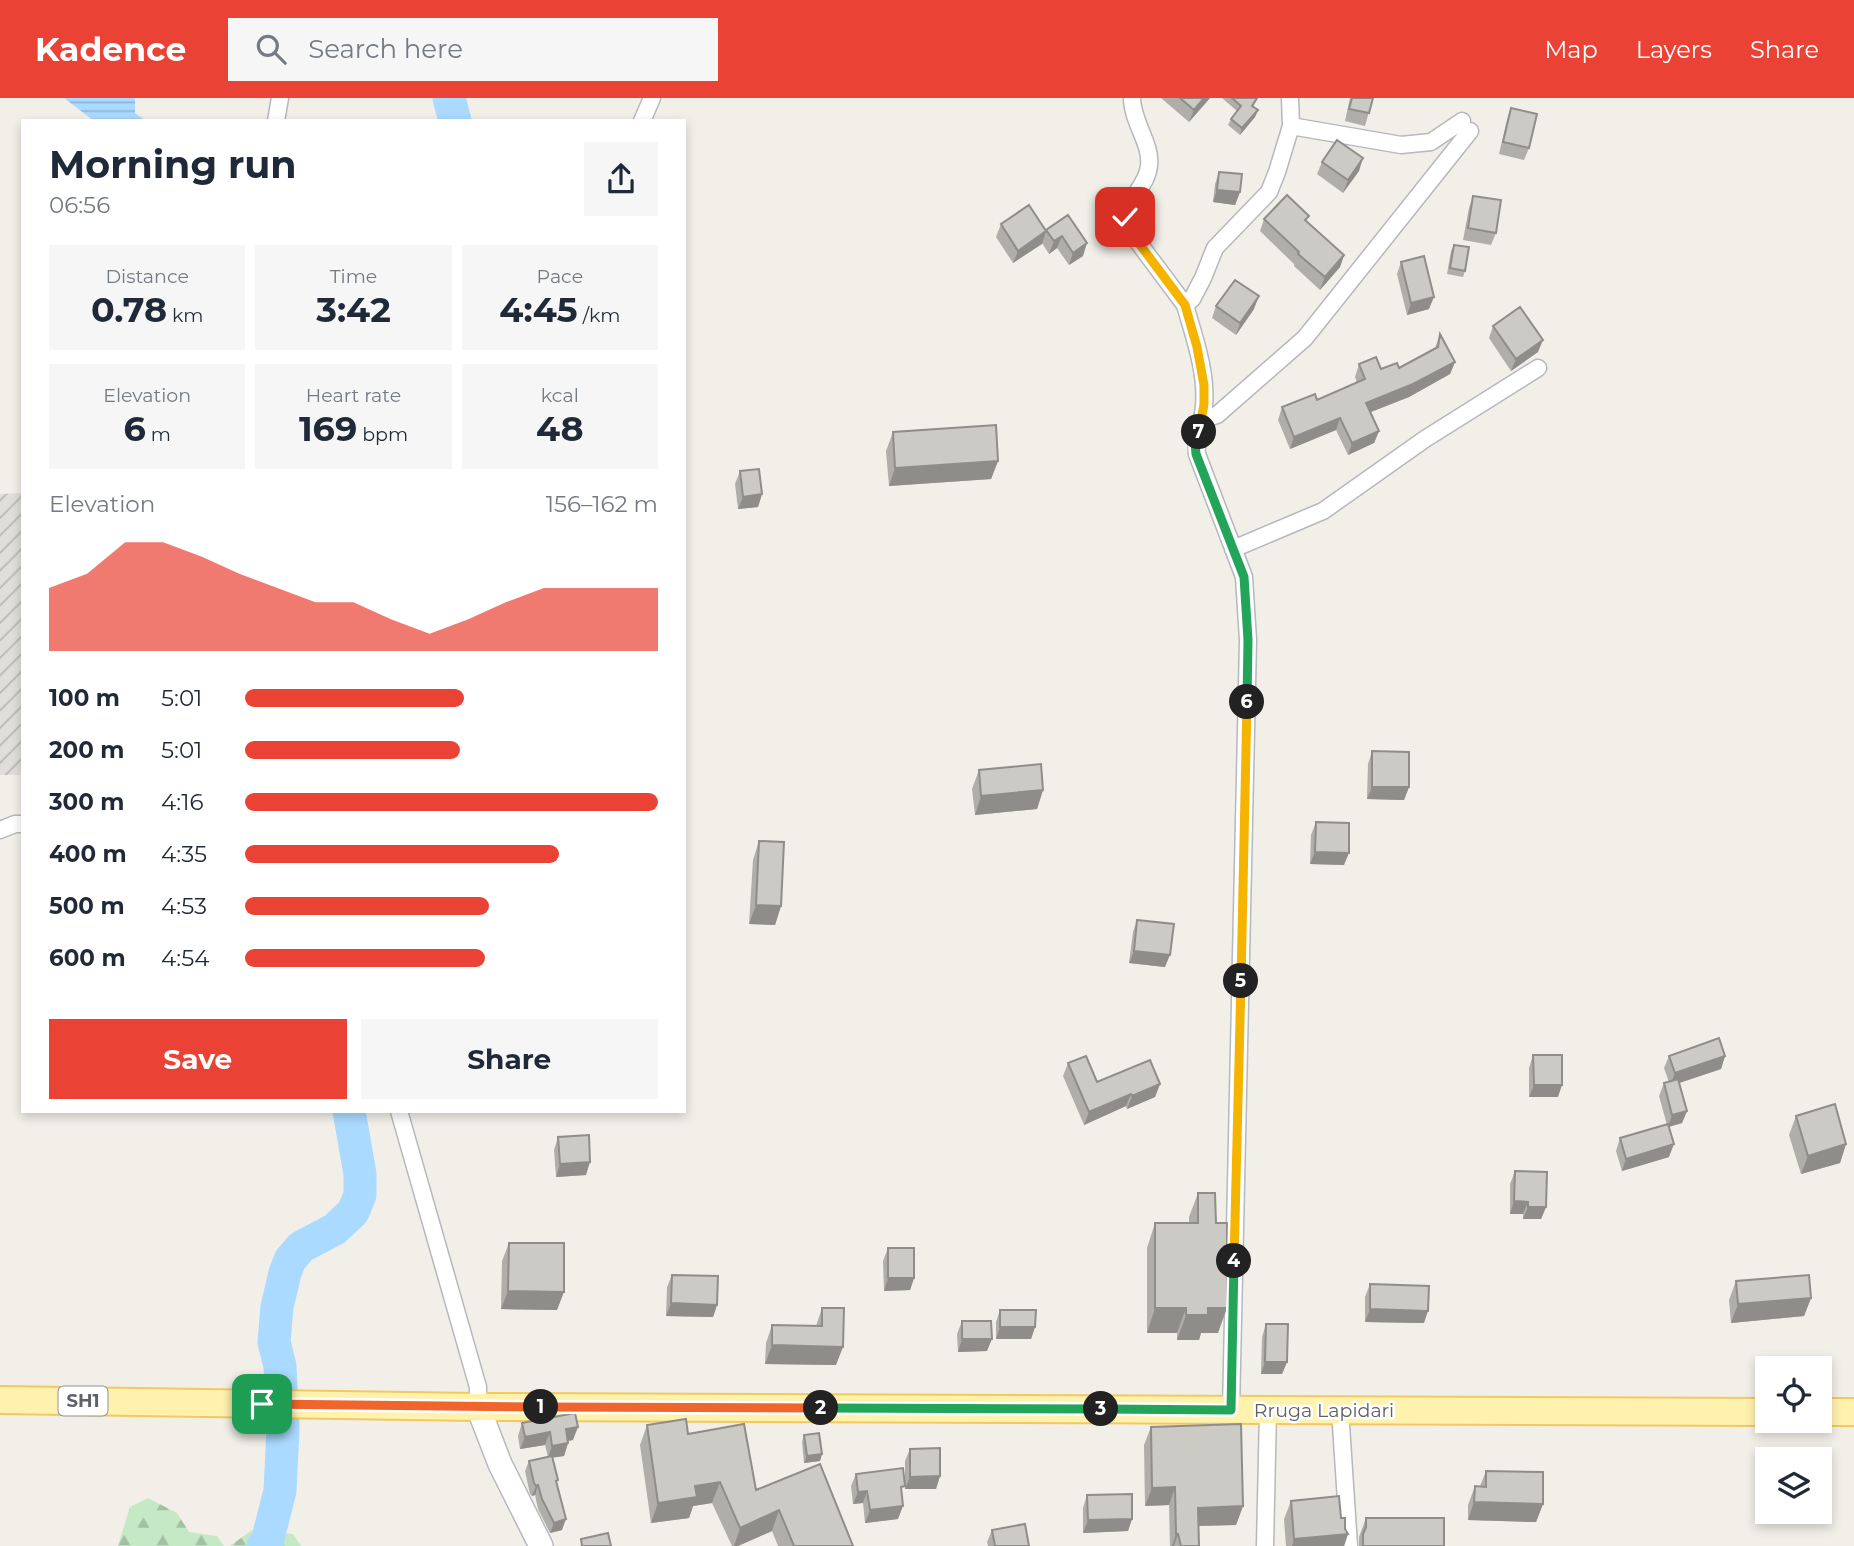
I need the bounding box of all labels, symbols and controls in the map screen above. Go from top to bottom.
search box [228,18,718,81]
text: Kadence [35,29,186,69]
icon: search [252,30,290,68]
text: Search here [308,33,463,65]
text: Map [1544,35,1598,64]
text: Layers [1636,35,1712,64]
text: Share [1750,35,1819,64]
text: Morning run [49,141,297,188]
button: share [584,142,658,216]
pin [1095,187,1155,247]
text: 06:56 [49,191,110,219]
icon: check [1106,198,1144,236]
text: Distance [105,265,189,288]
text: Time [330,265,377,288]
text: Pace [537,265,583,288]
text: 0.78 [91,288,167,331]
text: 3:42 [316,288,391,331]
text: 4:45 [499,288,578,331]
text: km [167,304,203,327]
text: /km [578,304,620,327]
text: Elevation [103,384,191,407]
text: Heart rate [306,384,401,407]
text: kcal [541,384,579,407]
text: 6 [123,407,146,450]
text: 169 [299,407,357,450]
text: 48 [536,407,584,450]
pin: 7 [1182,414,1216,450]
text: 7 [1193,420,1204,443]
text: m [146,423,171,446]
text: bpm [357,423,408,446]
text: Elevation [49,490,155,518]
text: 156–162 m [546,490,658,518]
text: 100 m [49,684,120,712]
text: 5:01 [161,684,202,712]
pin: 6 [1230,684,1264,720]
text: 6 [1240,690,1253,713]
text: 200 m [49,736,124,764]
text: 5:01 [161,736,202,764]
text: 300 m [49,788,125,816]
text: 4:16 [161,788,204,816]
text: 400 m [49,840,127,868]
text: 4:35 [161,840,207,868]
text: 500 m [49,892,125,920]
text: 4:53 [161,892,207,920]
text: 600 m [49,944,126,972]
text: 4:54 [161,944,209,972]
pin: 5 [1224,964,1258,998]
text: 5 [1235,969,1246,992]
button: Save [49,1019,347,1099]
button: Share [361,1019,658,1099]
pin: 4 [1216,1244,1252,1278]
text: 4 [1227,1249,1240,1272]
map controls [1755,1356,1832,1524]
button: locate [1755,1356,1832,1433]
pin [232,1374,292,1434]
icon: arrive [243,1385,281,1423]
road number: SH1 [58,1386,108,1416]
pin: 1 [524,1390,558,1424]
pin: 2 [804,1390,838,1426]
pin: 3 [1084,1392,1118,1426]
text: 1 [537,1395,544,1418]
text: 2 [815,1396,826,1419]
text: 3 [1095,1397,1106,1420]
street label: Rruga Lapidari [1254,1399,1394,1422]
button: layers [1755,1447,1832,1524]

